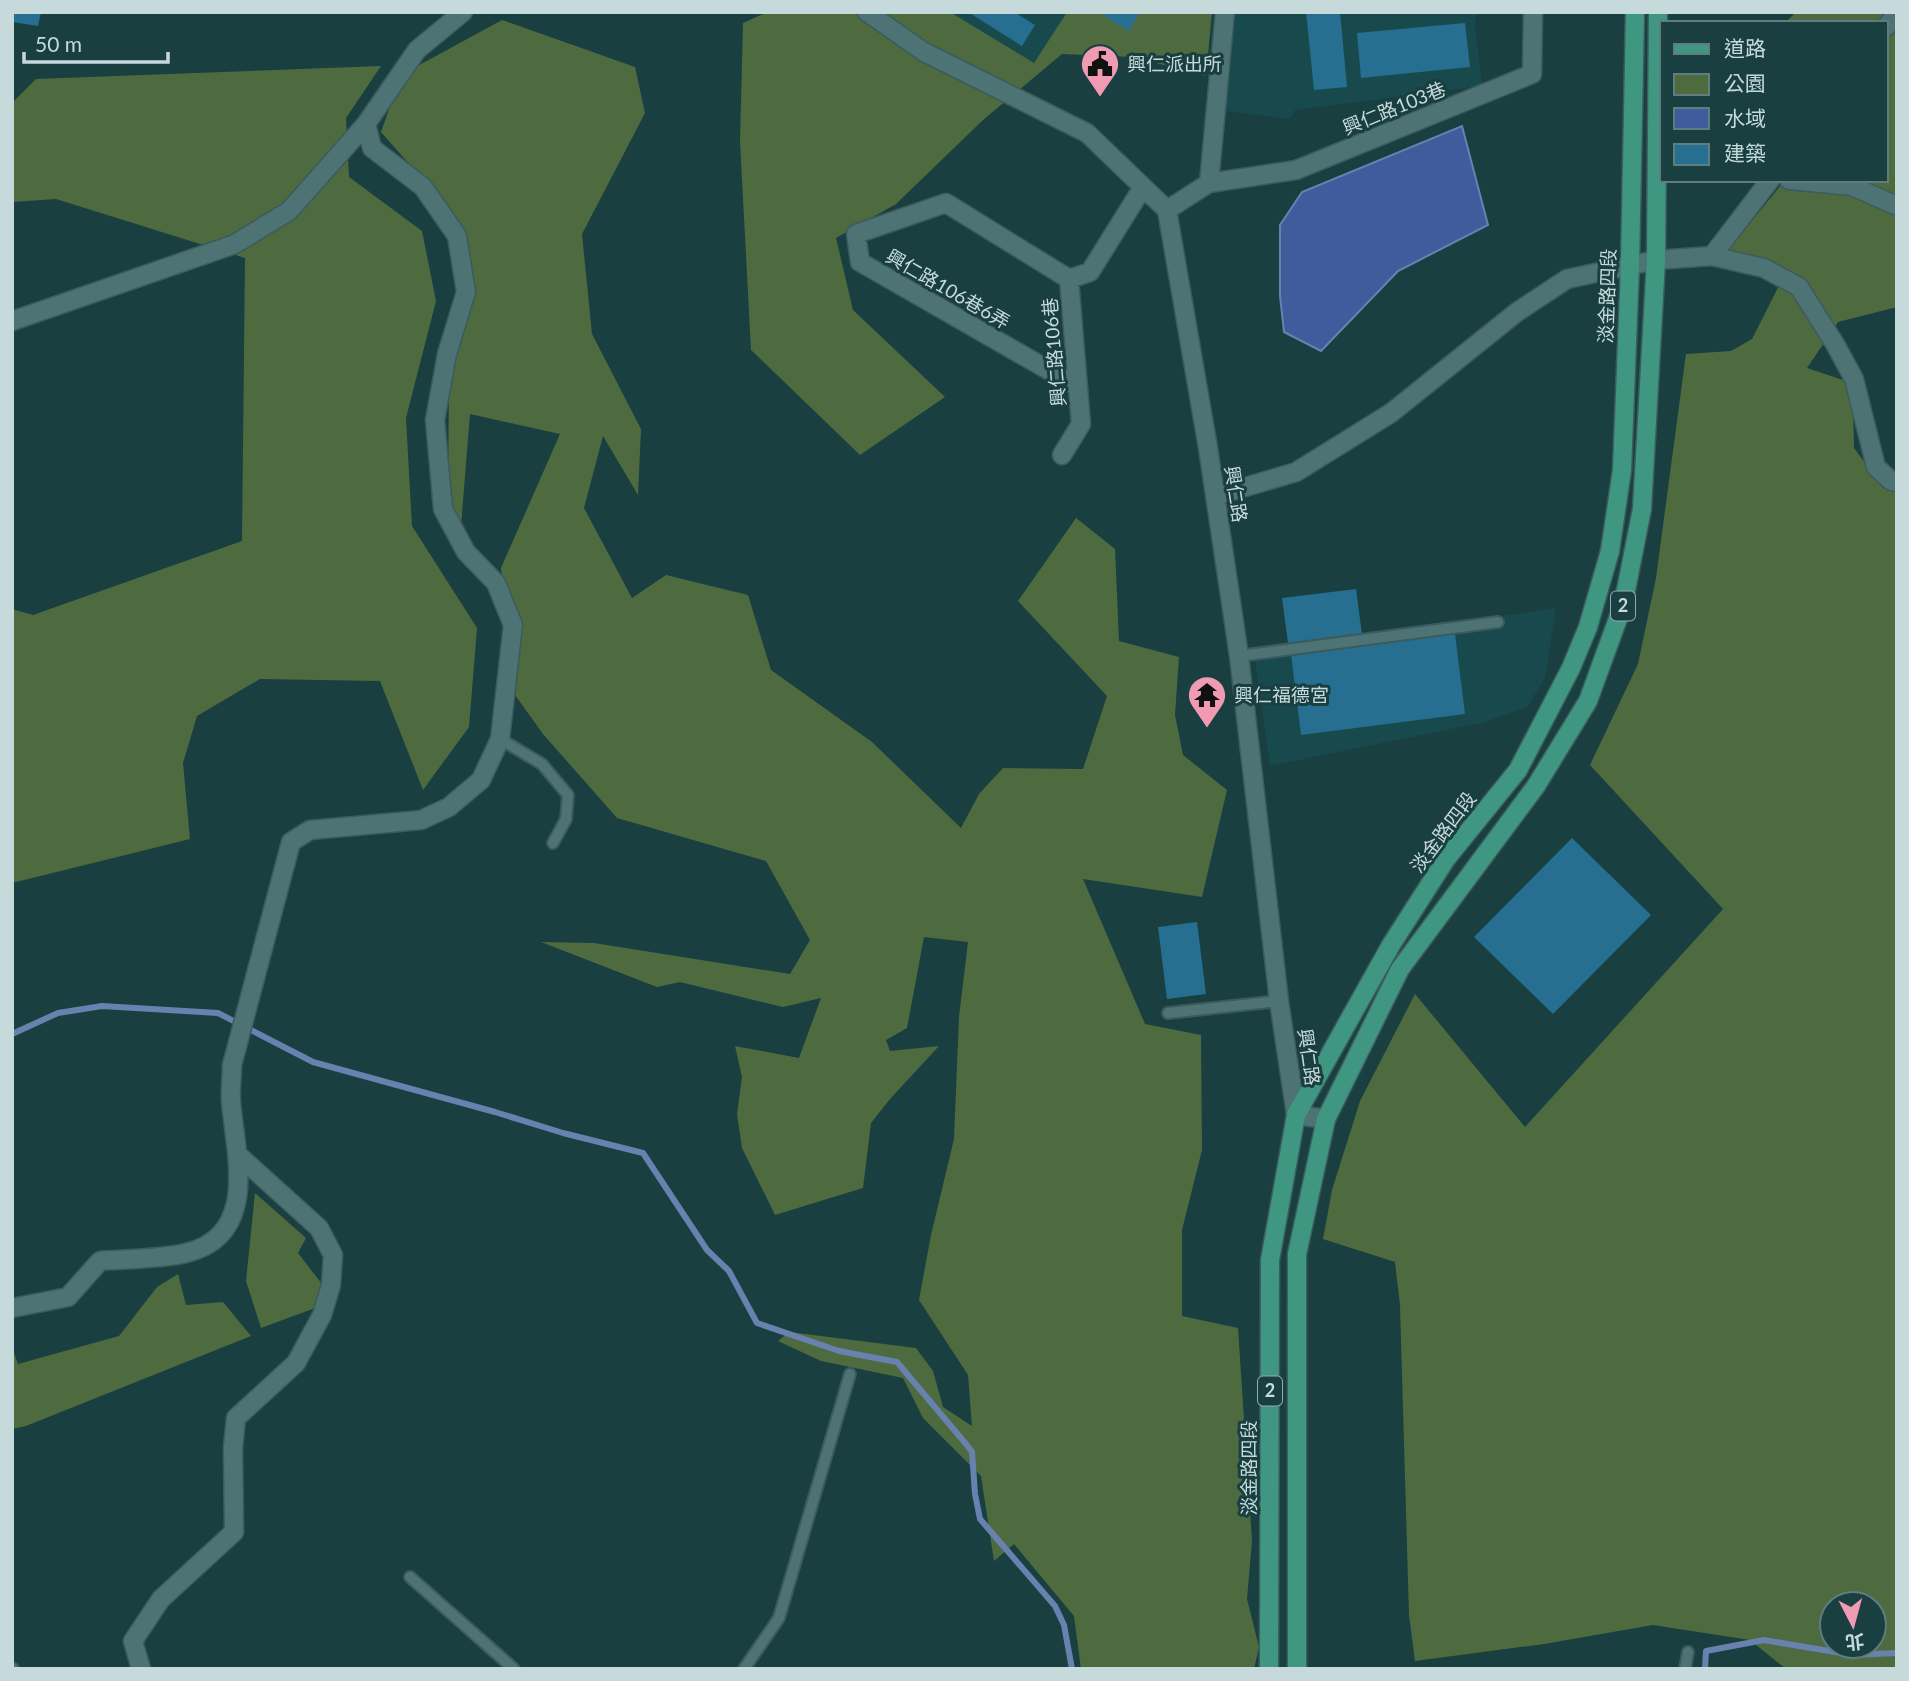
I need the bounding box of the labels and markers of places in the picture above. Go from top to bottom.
public building icon: 興仁派出所 [1079,43,1121,98]
place label: 興仁派出所 [1127,52,1222,75]
temple icon: 興仁福德宮 [1186,674,1228,729]
place label: 興仁福德宮 [1234,683,1329,706]

